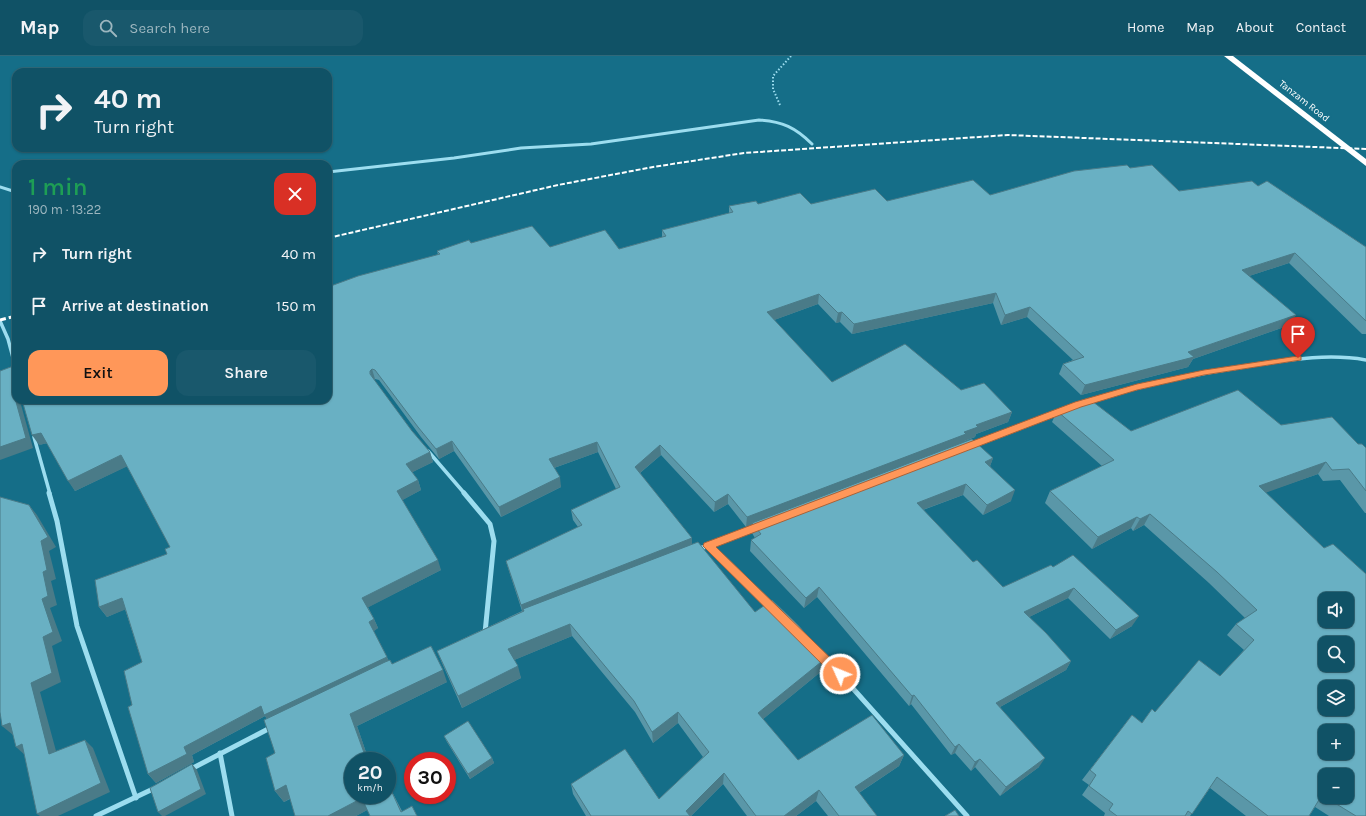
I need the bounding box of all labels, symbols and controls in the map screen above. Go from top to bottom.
search box [83,10,363,46]
text: Map [20,17,59,39]
icon: search [97,17,119,39]
text: Search here [129,19,210,37]
text: Home [1127,19,1164,36]
text: Map [1186,19,1214,36]
text: About [1236,19,1274,36]
text: Contact [1296,19,1346,36]
street label: Tanzam Road [1276,78,1332,124]
text: 40 m [94,82,162,115]
icon: right [28,84,80,136]
text: Turn right [94,116,174,138]
text: 1 min [28,173,88,201]
button: close [274,173,316,215]
text: 190 m · 13:22 [28,202,101,217]
icon: right [28,243,50,265]
text: Turn right [62,245,132,263]
text: 40 m [281,245,316,263]
icon: arrive [28,295,50,317]
text: Arrive at destination [62,297,209,315]
text: 150 m [276,297,316,315]
pin [1281,317,1315,358]
icon: arrive [1287,323,1309,345]
button: Exit [28,350,168,396]
button: Share [176,350,316,396]
map controls [1318,592,1354,804]
button: sound [1318,592,1354,628]
button: search [1318,636,1354,672]
position arrow [819,653,861,695]
button: layers [1318,680,1354,716]
button: + [1318,724,1354,760]
speed limit sign: 30 [404,752,456,804]
text: 20 [358,761,382,784]
button: − [1318,768,1354,804]
text: km/h [357,782,383,794]

